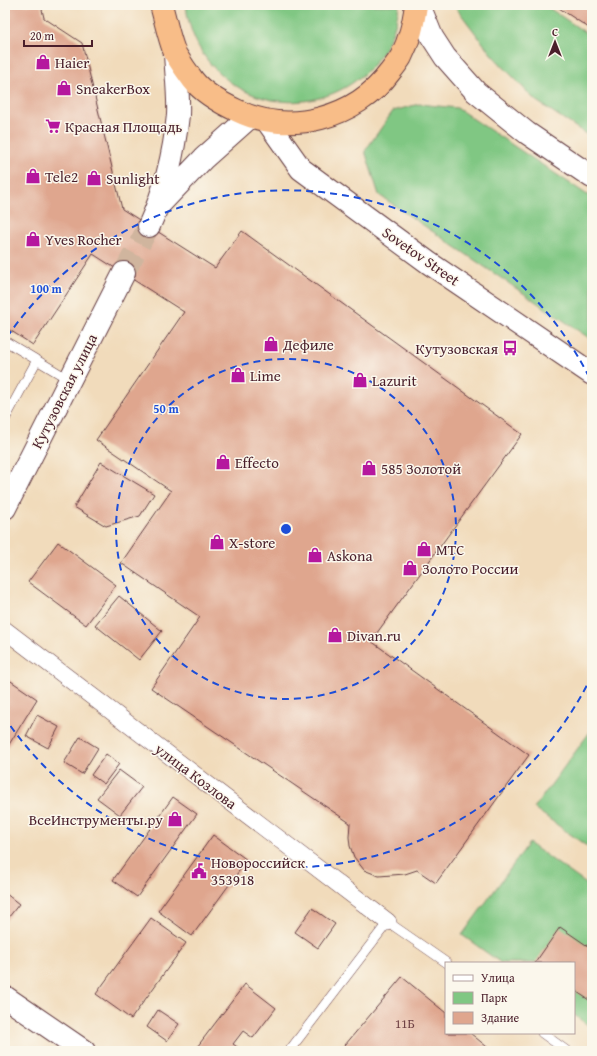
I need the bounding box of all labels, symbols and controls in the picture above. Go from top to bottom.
scale bar [24,22,92,48]
north arrow [535,22,575,62]
text: С [552,24,558,40]
text: 20 m [30,27,54,44]
place label: Haier [55,52,89,73]
shop icon: Haier [34,53,52,71]
place label: SneakerBox [76,78,150,99]
shop icon: SneakerBox [55,79,73,97]
place label: Красная Площадь [65,116,182,137]
supermarket icon: Красная Площадь [44,117,62,135]
place label: Tele2 [45,166,78,187]
shop icon: Tele2 [24,167,42,185]
place label: Sunlight [106,168,160,189]
shop icon: Sunlight [85,169,103,187]
street label: Sovetov Street [378,222,465,291]
place label: Yves Rocher [45,229,122,250]
shop icon: Yves Rocher [24,230,42,248]
text: 100 m [30,280,63,297]
street label: Кутузовская улица [26,329,102,452]
place label: Дефиле [282,334,334,355]
shop icon: Дефиле [262,335,280,353]
place label: Кутузовская [416,338,498,359]
bus stop icon: Кутузовская [501,339,519,357]
place label: Lime [250,365,281,386]
shop icon: Lime [229,366,247,384]
place label: Lazurit [372,370,417,391]
shop icon: Lazurit [351,371,369,389]
text: 50 m [153,400,179,417]
place label: Effecto [235,452,279,473]
shop icon: Effecto [214,453,232,471]
place label: 585 Золотой [381,458,461,479]
shop icon: 585 Золотой [360,459,378,477]
centre of rings [279,522,293,536]
place label: X-store [229,532,275,553]
shop icon: X-store [208,533,226,551]
place label: МТС [436,539,464,560]
shop icon: МТС [415,540,433,558]
place label: Askona [327,545,373,566]
shop icon: Askona [306,546,324,564]
place label: Золото России [422,558,518,579]
shop icon: Золото России [401,559,419,577]
place label: Divan.ru [347,625,402,646]
shop icon: Divan.ru [326,626,344,644]
street label: улица Козлова [150,738,242,814]
place label: ВсеИнструменты.ру [29,809,163,830]
shop icon: ВсеИнструменты.ру [166,810,184,828]
place label: Новороссийск 353918 [211,852,305,890]
public building icon: Новороссийск 353918 [190,862,208,880]
legend [445,962,575,1034]
text: Улица [481,969,515,986]
text: Парк [481,989,508,1006]
text: Здание [481,1009,520,1026]
house number: 11Б [395,1014,415,1033]

